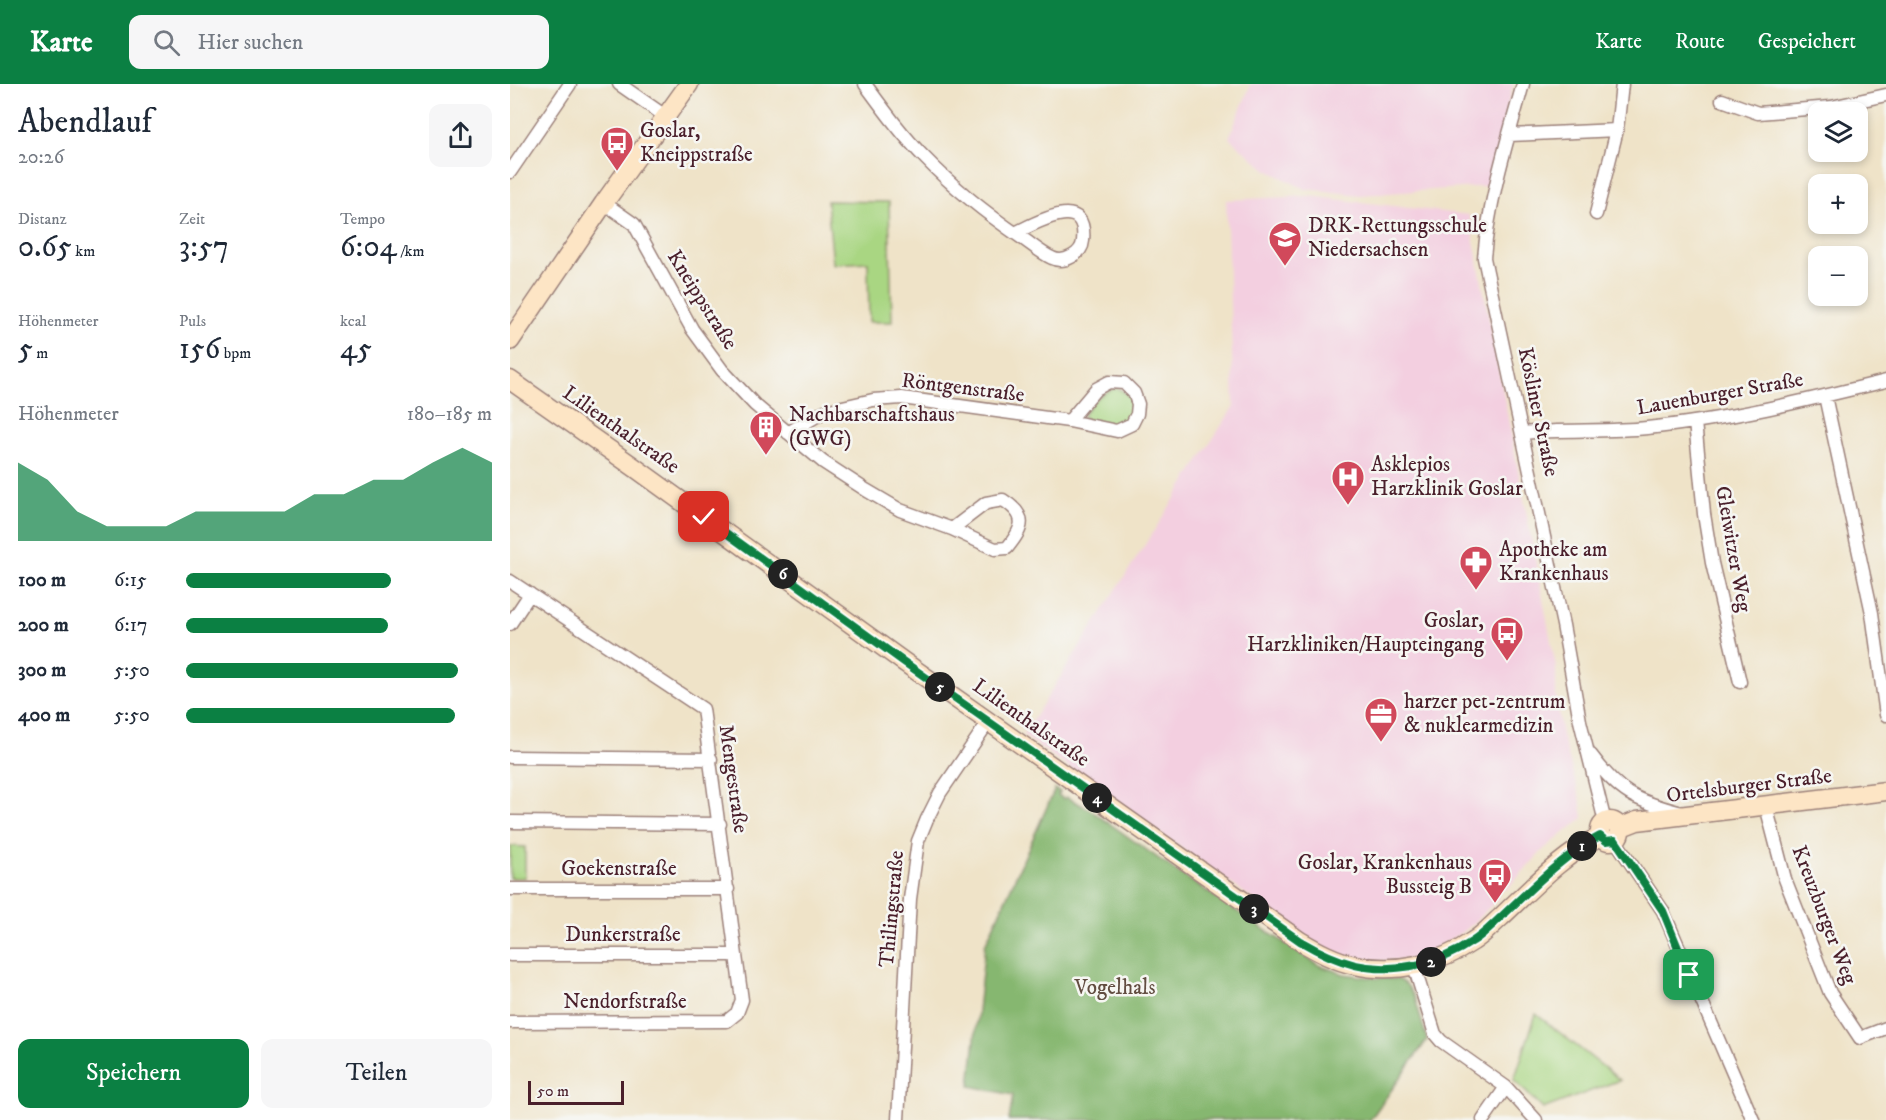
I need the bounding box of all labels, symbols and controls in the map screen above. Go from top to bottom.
search box [129,15,549,69]
text: Karte [30,25,93,60]
icon: search [150,26,183,59]
text: Hier suchen [198,29,303,56]
text: Karte [1595,29,1642,55]
text: Route [1675,29,1725,55]
text: Gespeichert [1758,29,1856,55]
text: Abendlauf [18,102,152,143]
map controls [1808,102,1868,306]
button: layers [1808,102,1868,162]
button: share [429,104,492,167]
place label: Goslar, Kneippstraße [640,118,753,168]
bus stop icon: Goslar, Kneippstraße [599,125,635,172]
text: 20:26 [18,145,64,170]
button: + [1808,174,1868,234]
text: Distanz [18,209,67,229]
text: Zeit [179,209,205,229]
text: Tempo [340,209,385,229]
place label: DRK-Rettungsschule Niedersachsen [1308,213,1487,263]
school or university icon: DRK-Rettungsschule Niedersachsen [1267,220,1303,267]
text: 0.65 [18,229,72,266]
text: 3:57 [179,229,229,266]
text: 6:04 [340,229,397,266]
text: km [72,241,95,261]
text: /km [397,241,425,261]
street label: Kneippstraße [661,245,743,355]
button: − [1808,246,1868,306]
text: Höhenmeter [18,311,99,331]
text: Puls [179,311,206,331]
text: kcal [340,311,366,331]
text: 5 [18,331,33,368]
text: 156 [179,331,220,368]
text: 45 [340,331,372,368]
text: m [33,343,48,363]
text: bpm [220,343,251,363]
street label: Kösliner Straße [1512,345,1564,479]
street label: Lauenburger Straße [1635,366,1806,421]
street label: Röntgenstraße [900,368,1026,408]
street label: Lilienthalstraße [558,380,685,480]
text: Höhenmeter [18,402,119,427]
text: 180–185 m [407,402,492,427]
place label: Nachbarschaftshaus (GWG) [789,402,955,452]
building icon: Nachbarschaftshaus (GWG) [748,409,784,456]
place label: Asklepios Harzklinik Goslar [1371,452,1523,502]
hospital icon: Asklepios Harzklinik Goslar [1330,459,1366,506]
street label: Gleiwitzer Weg [1709,484,1757,615]
pin [678,491,729,542]
icon: check [687,500,720,533]
place label: Apotheke am Krankenhaus [1499,537,1608,587]
pharmacy icon: Apotheke am Krankenhaus [1458,544,1494,591]
pin: 6 [768,559,798,589]
text: 6 [779,564,787,584]
text: 100 m [18,568,66,593]
text: 6:15 [114,568,147,593]
place label: Goslar, Harzkliniken/Haupteingang [1247,608,1485,658]
text: 200 m [18,613,69,638]
text: 6:17 [114,613,148,638]
bus stop icon: Goslar, Harzkliniken/Haupteingang [1489,615,1525,662]
text: 300 m [18,658,66,683]
text: 5:50 [114,658,150,683]
pin: 5 [925,672,955,702]
street label: Lilienthalstraße [968,673,1095,773]
text: 5 [936,677,944,697]
place label: harzer pet-zentrum & nuklearmedizin [1404,689,1566,739]
office icon: harzer pet-zentrum & nuklearmedizin [1363,696,1399,743]
text: 400 m [18,703,70,728]
text: 5:50 [114,703,150,728]
street label: Mengestraße [713,723,754,835]
street label: Ortelsburger Straße [1665,763,1833,809]
pin: 4 [1082,783,1112,813]
text: 4 [1092,788,1102,808]
pin: 1 [1567,831,1597,861]
text: 1 [1579,836,1585,856]
street label: Kreuzburger Weg [1786,842,1863,989]
street label: Thilingstraße [874,849,910,968]
place label: Goslar, Krankenhaus Bussteig B [1298,850,1472,900]
street label: Goekenstraße [561,856,677,882]
bus stop icon: Goslar, Krankenhaus Bussteig B [1477,857,1513,904]
pin: 3 [1239,894,1269,924]
text: 3 [1251,899,1257,919]
street label: Dunkerstraße [565,922,681,948]
pin: 2 [1416,947,1446,977]
pin [1663,949,1714,1000]
text: 2 [1427,952,1435,972]
icon: arrive [1672,958,1705,991]
park label: Vogelhals [1074,975,1155,1001]
street label: Nendorfstraße [563,989,687,1015]
button: Speichern [18,1039,249,1108]
button: Teilen [261,1039,492,1108]
scale bar [528,1078,624,1106]
text: 50 m [537,1081,569,1101]

